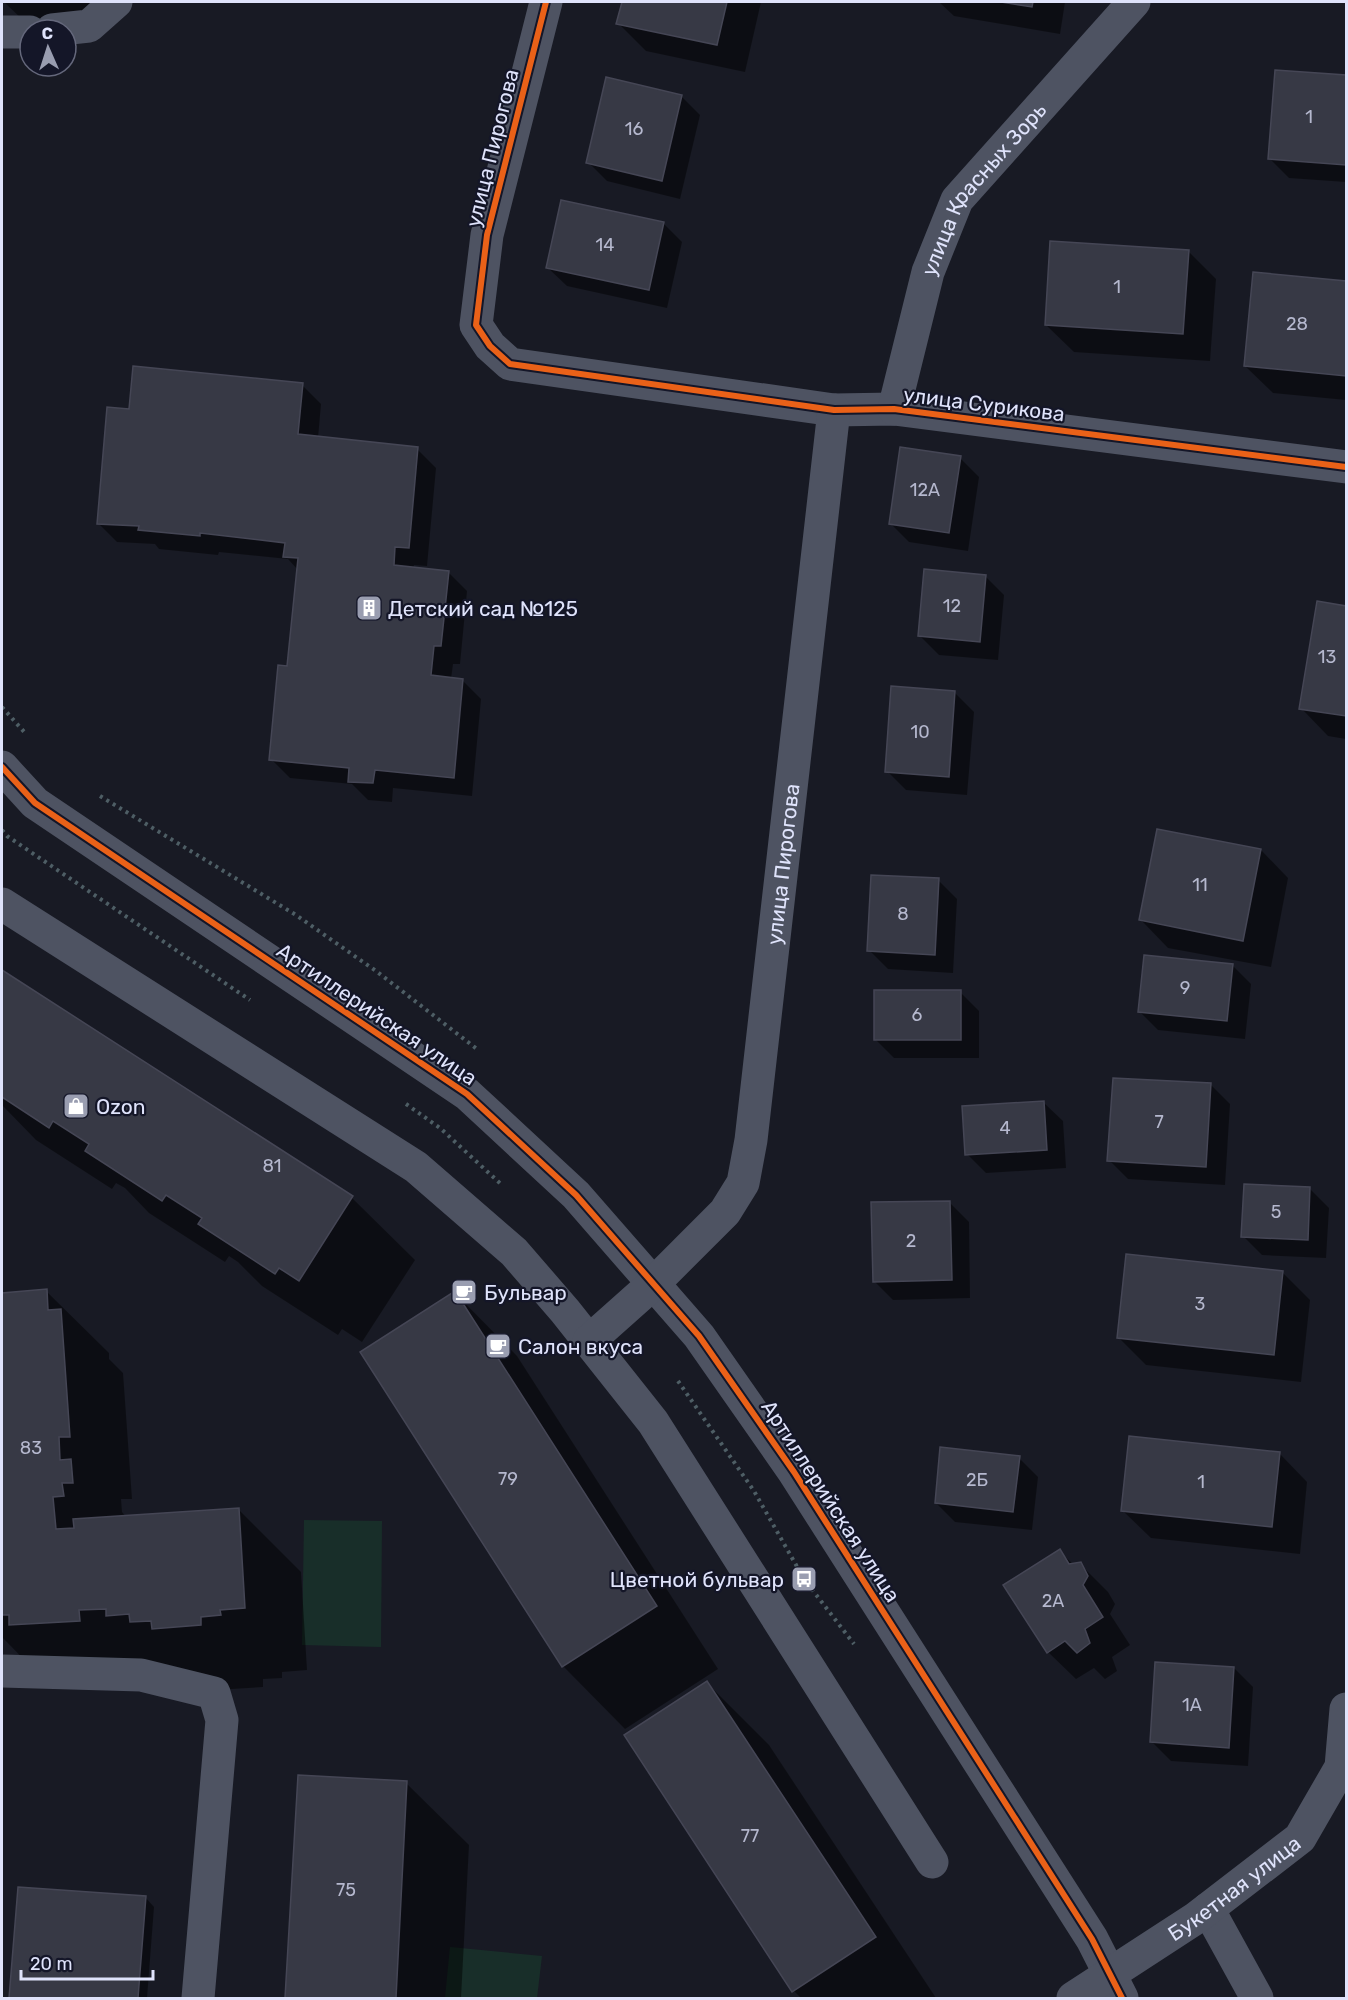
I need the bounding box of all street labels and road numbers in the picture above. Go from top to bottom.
street label: улица Пирогова [460,66,524,230]
street label: улица Красных Зорь [915,97,1051,279]
street label: улица Сурикова [902,382,1066,426]
street label: улица Пирогова [761,782,804,946]
street label: Артиллерийская улица [272,938,482,1090]
street label: Артиллерийская улица [756,1395,906,1607]
street label: Букетная улица [1163,1830,1305,1946]

